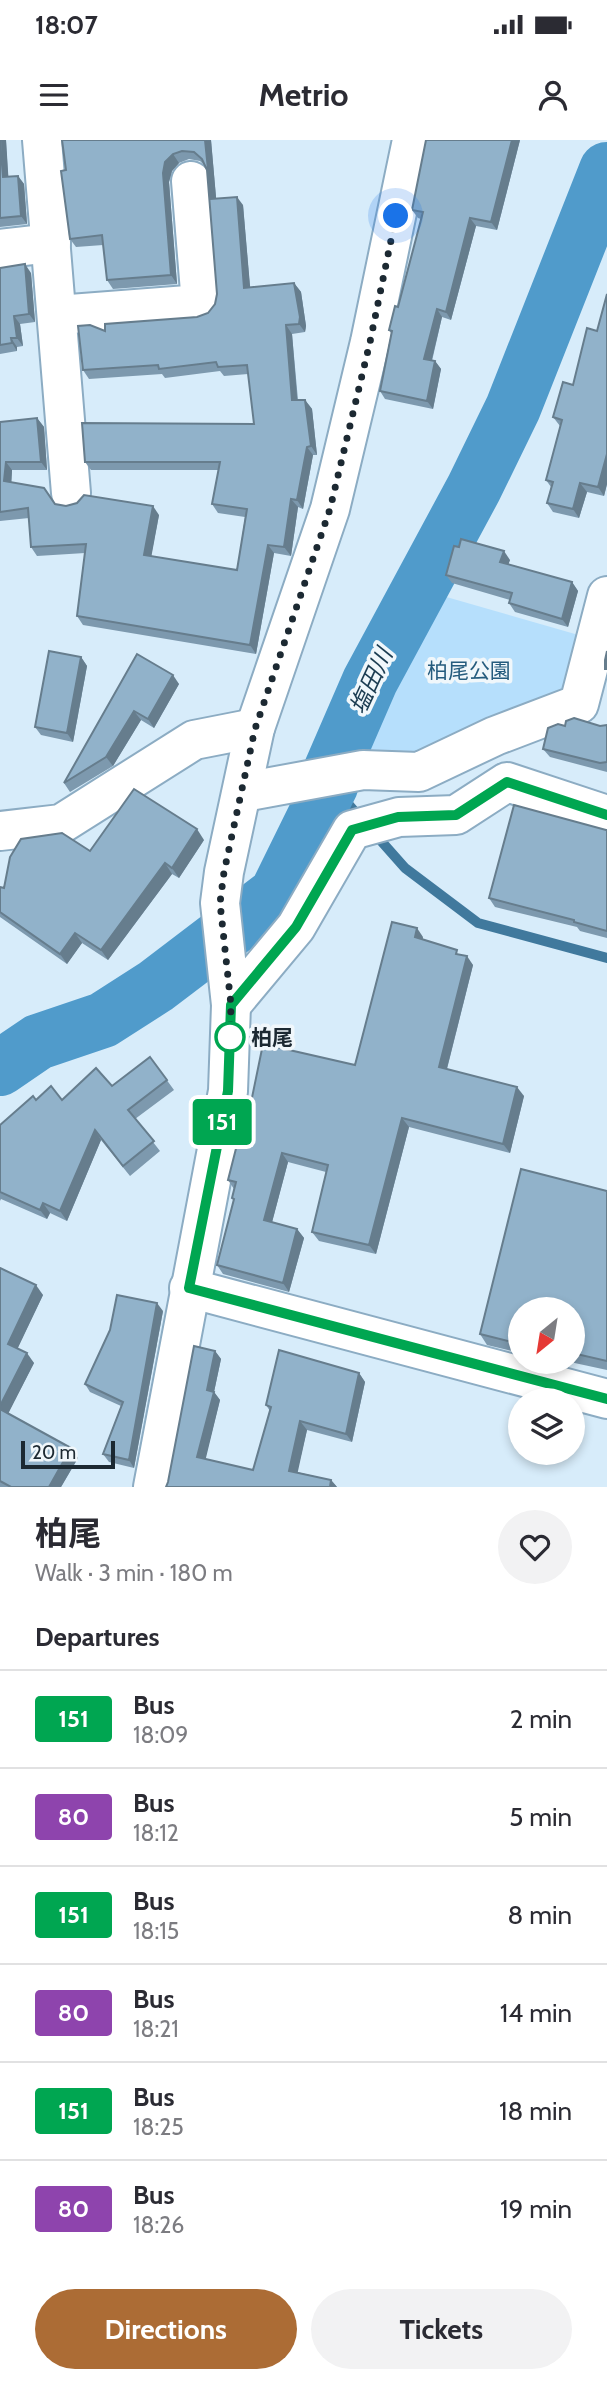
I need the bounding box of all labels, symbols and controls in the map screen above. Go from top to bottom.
text: 18:07 [35,9,98,41]
text: Metrio [258,75,349,114]
icon: menu [35,76,73,114]
icon: person [534,76,572,114]
your location [378,198,413,233]
water label: 塩田川 [344,641,400,718]
park label: 柏尾公園 [427,658,511,683]
marker: 柏尾 [215,1022,245,1052]
place label: 柏尾 [251,1025,293,1050]
line badge: 151 [182,1099,262,1145]
text: 151 [207,1107,237,1136]
north arrow [508,1297,584,1374]
map controls [508,1297,585,1465]
button: layers [508,1388,585,1465]
scale bar [21,1438,116,1470]
text: 20 m [32,1441,76,1464]
button: heart [498,1510,572,1584]
text: 柏尾 [35,1513,101,1553]
text: Walk · 3 min · 180 m [35,1559,233,1587]
text: Departures [35,1621,159,1653]
text: Bus [133,1689,174,1721]
text: 2 min [510,1703,572,1735]
text: 151 [58,1704,89,1733]
text: 18:09 [133,1721,188,1749]
text: Bus [133,1787,174,1819]
text: 5 min [509,1801,572,1833]
text: 80 [58,1802,89,1831]
text: 18:12 [133,1819,179,1847]
text: Bus [133,1885,174,1917]
text: 8 min [508,1899,572,1931]
text: 151 [58,1900,89,1929]
text: 18:15 [133,1917,179,1945]
text: Bus [133,1983,174,2015]
text: 14 min [500,1997,572,2029]
text: 80 [58,1998,89,2027]
text: 18:21 [133,2015,179,2043]
text: Bus [133,2081,174,2113]
text: 18 min [499,2095,572,2127]
text: 151 [58,2096,89,2125]
text: 18:25 [133,2113,184,2141]
text: Bus [133,2179,174,2211]
text: 19 min [500,2193,572,2225]
text: 80 [58,2194,89,2223]
text: 18:26 [133,2211,184,2239]
button: Directions [35,2289,297,2369]
button: Tickets [311,2289,572,2369]

